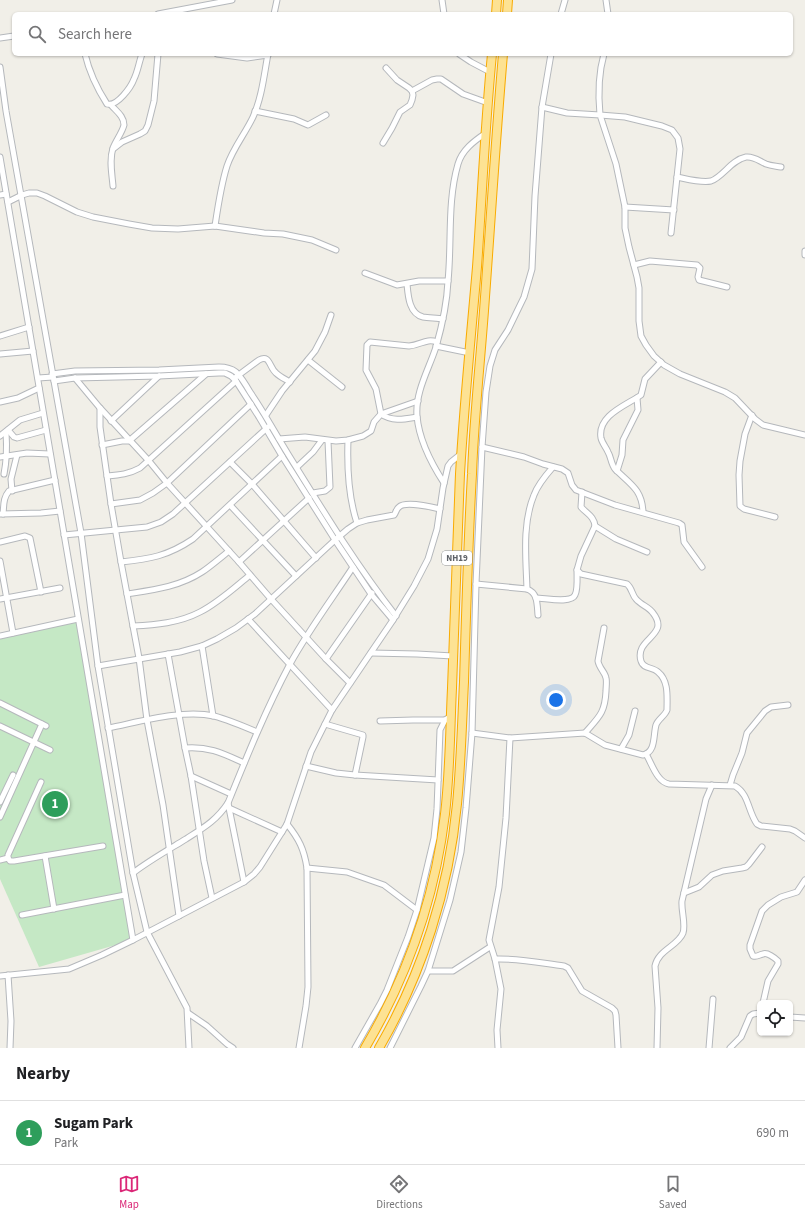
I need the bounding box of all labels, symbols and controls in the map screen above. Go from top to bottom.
search box [12,12,793,56]
icon: search [26,23,48,45]
text: Search here [58,24,132,45]
road number: NH19 [442,551,472,565]
your location [546,690,566,710]
pin: 1 [42,789,68,819]
map controls [757,1000,793,1036]
button: locate [757,1000,793,1036]
text: Nearby [16,1062,70,1086]
text: Sugam Park [54,1113,133,1134]
text: 1 [26,1124,32,1142]
text: 690 m [756,1124,789,1142]
text: Park [54,1134,78,1152]
tab: Map [118,1173,140,1212]
tab: Directions [376,1173,423,1212]
tab: Saved [659,1173,687,1212]

